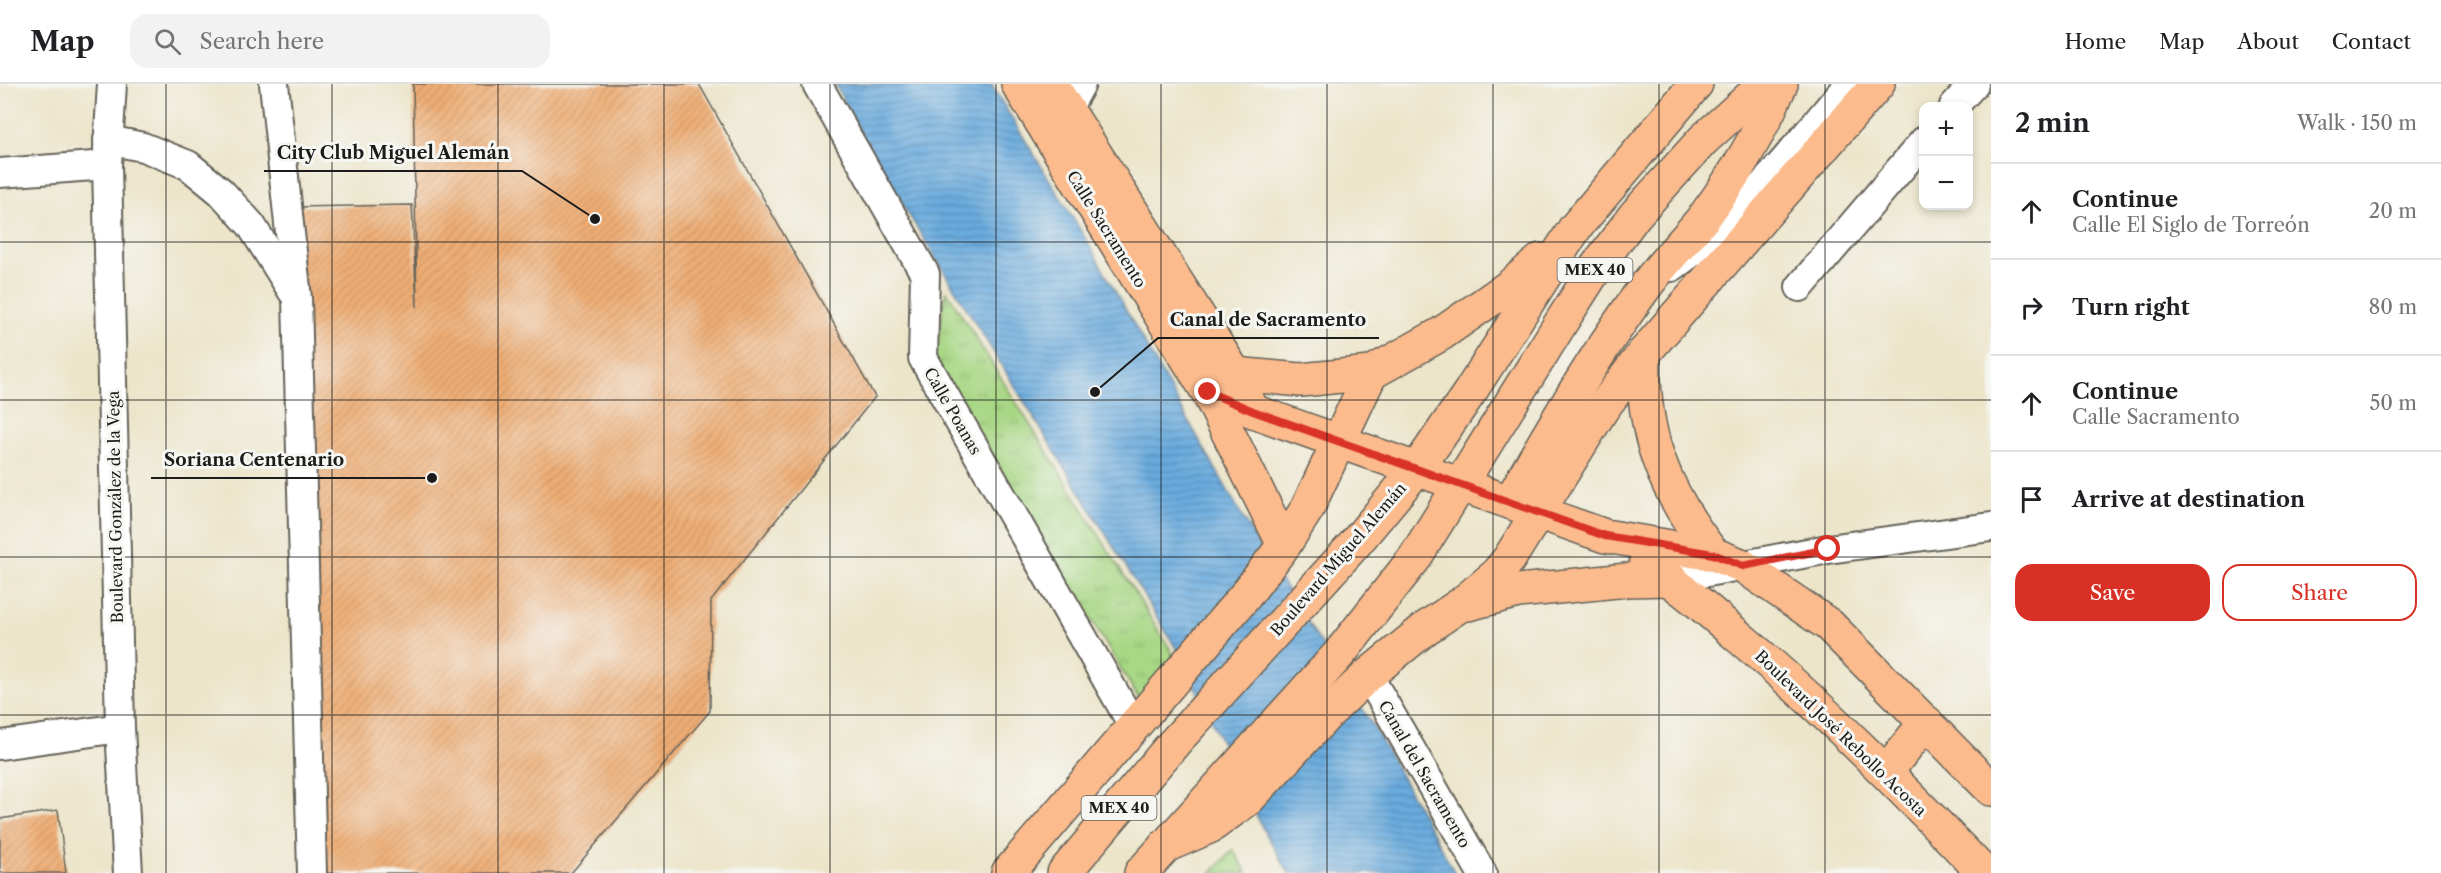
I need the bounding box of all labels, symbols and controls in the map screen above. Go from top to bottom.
search box [130,14,550,68]
text: Map [30,24,94,58]
icon: search [151,25,184,58]
text: Search here [199,28,324,55]
text: Home [2065,29,2126,54]
text: Map [2159,29,2204,54]
text: About [2237,29,2299,54]
text: Contact [2332,29,2411,54]
map controls [1919,102,1973,210]
button: + [1919,102,1973,156]
text: 2 min [2015,107,2090,139]
text: Walk · 150 m [2297,111,2417,135]
callout: City Club Miguel Alemán [264,135,522,171]
text: City Club Miguel Alemán [277,142,510,164]
button: − [1919,156,1973,210]
street label: Calle Sacramento [1063,167,1151,291]
text: Continue [2072,186,2178,213]
icon: ahead [2015,195,2048,228]
text: 20 m [2369,199,2417,223]
text: Calle El Siglo de Torreón [2072,213,2310,237]
road number: MEX 40 [1558,258,1632,282]
icon: right [2015,291,2048,324]
text: Turn right [2072,294,2190,321]
text: 80 m [2369,295,2417,319]
callout: Canal de Sacramento [1158,302,1379,338]
text: Canal de Sacramento [1170,309,1366,331]
street label: Calle Poanas [920,364,986,458]
route end [1194,378,1220,404]
text: Continue [2072,378,2178,405]
icon: ahead [2015,387,2048,420]
street label: Boulevard González de la Vega [103,390,127,623]
text: 50 m [2370,391,2417,415]
text: Calle Sacramento [2072,405,2240,429]
callout: Soriana Centenario [151,442,356,478]
text: Soriana Centenario [164,449,344,471]
street label: Boulevard Miguel Alemán [1266,478,1410,640]
icon: arrive [2015,483,2048,516]
text: Arrive at destination [2072,486,2305,513]
route start [1814,535,1840,561]
button: Save [2015,564,2210,621]
button: Share [2222,564,2417,621]
street label: Boulevard José Rebollo Acosta [1751,646,1931,821]
street label: Canal del Sacramento [1375,697,1475,851]
road number: MEX 40 [1082,796,1156,820]

